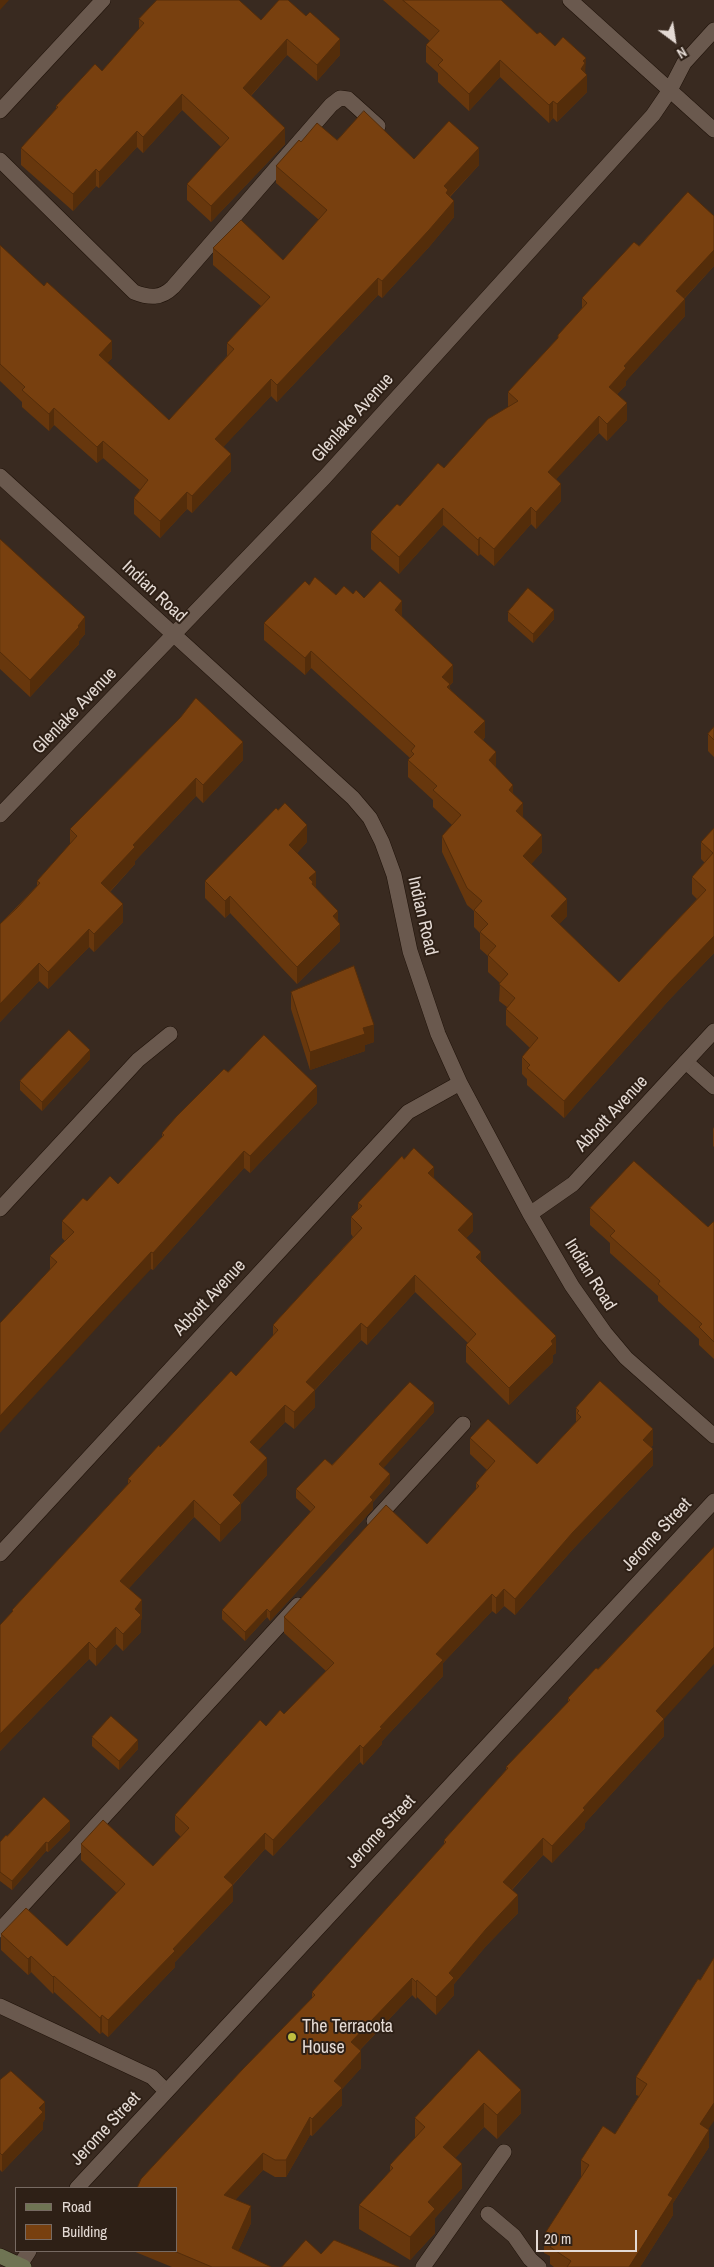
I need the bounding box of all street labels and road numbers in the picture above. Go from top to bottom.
street label: Glenlake Avenue [307,369,399,467]
street label: Indian Road [117,557,191,627]
street label: Glenlake Avenue [28,663,122,759]
street label: Indian Road [402,874,442,958]
street label: Abbott Avenue [571,1071,653,1157]
street label: Indian Road [560,1235,620,1315]
street label: Abbott Avenue [169,1255,251,1341]
street label: Jerome Street [617,1494,697,1576]
street label: Jerome Street [341,1791,421,1873]
street label: Jerome Street [66,2088,146,2170]

